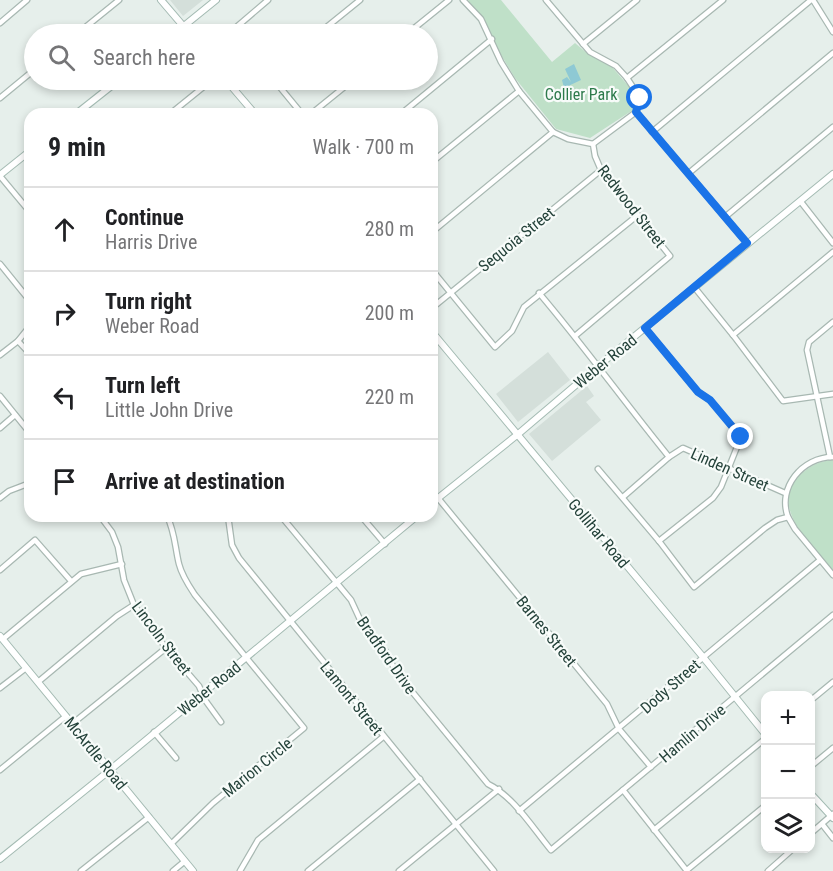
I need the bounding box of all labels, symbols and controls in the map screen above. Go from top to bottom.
search box [24,24,438,90]
icon: search [45,41,78,74]
text: Search here [93,45,195,70]
route start [626,84,652,110]
park label: Collier Park [545,85,618,104]
text: 9 min [48,132,106,162]
text: Walk · 700 m [313,135,414,159]
street label: Redwood Street [593,161,670,252]
street label: Sequoia Street [475,203,558,276]
text: Continue [105,205,184,230]
icon: ahead [48,213,81,246]
text: 280 m [365,217,414,241]
text: Harris Drive [105,230,197,254]
text: Turn right [105,289,192,314]
icon: right [48,297,81,330]
text: 200 m [365,301,414,325]
text: Weber Road [105,314,199,338]
street label: Weber Road [570,330,641,393]
text: Turn left [105,373,180,398]
icon: left [48,381,81,414]
text: 220 m [365,385,414,409]
text: Little John Drive [105,398,233,422]
route end [727,423,753,449]
street label: Linden Street [688,444,772,495]
icon: arrive [48,465,81,498]
text: Arrive at destination [105,469,285,494]
street label: Gollihar Road [564,495,633,572]
street label: Barnes Street [512,592,581,671]
street label: Lincoln Street [128,598,196,679]
street label: Bradford Drive [353,613,420,698]
street label: Dody Street [637,655,704,717]
street label: Weber Road [174,657,245,720]
street label: Lamont Street [316,658,387,739]
map controls [761,691,815,853]
button: + [761,691,815,745]
street label: Hamlin Drive [655,700,729,766]
street label: McArdle Road [60,713,131,794]
street label: Marion Circle [219,734,296,801]
button: − [761,745,815,799]
button: layers [761,799,815,853]

